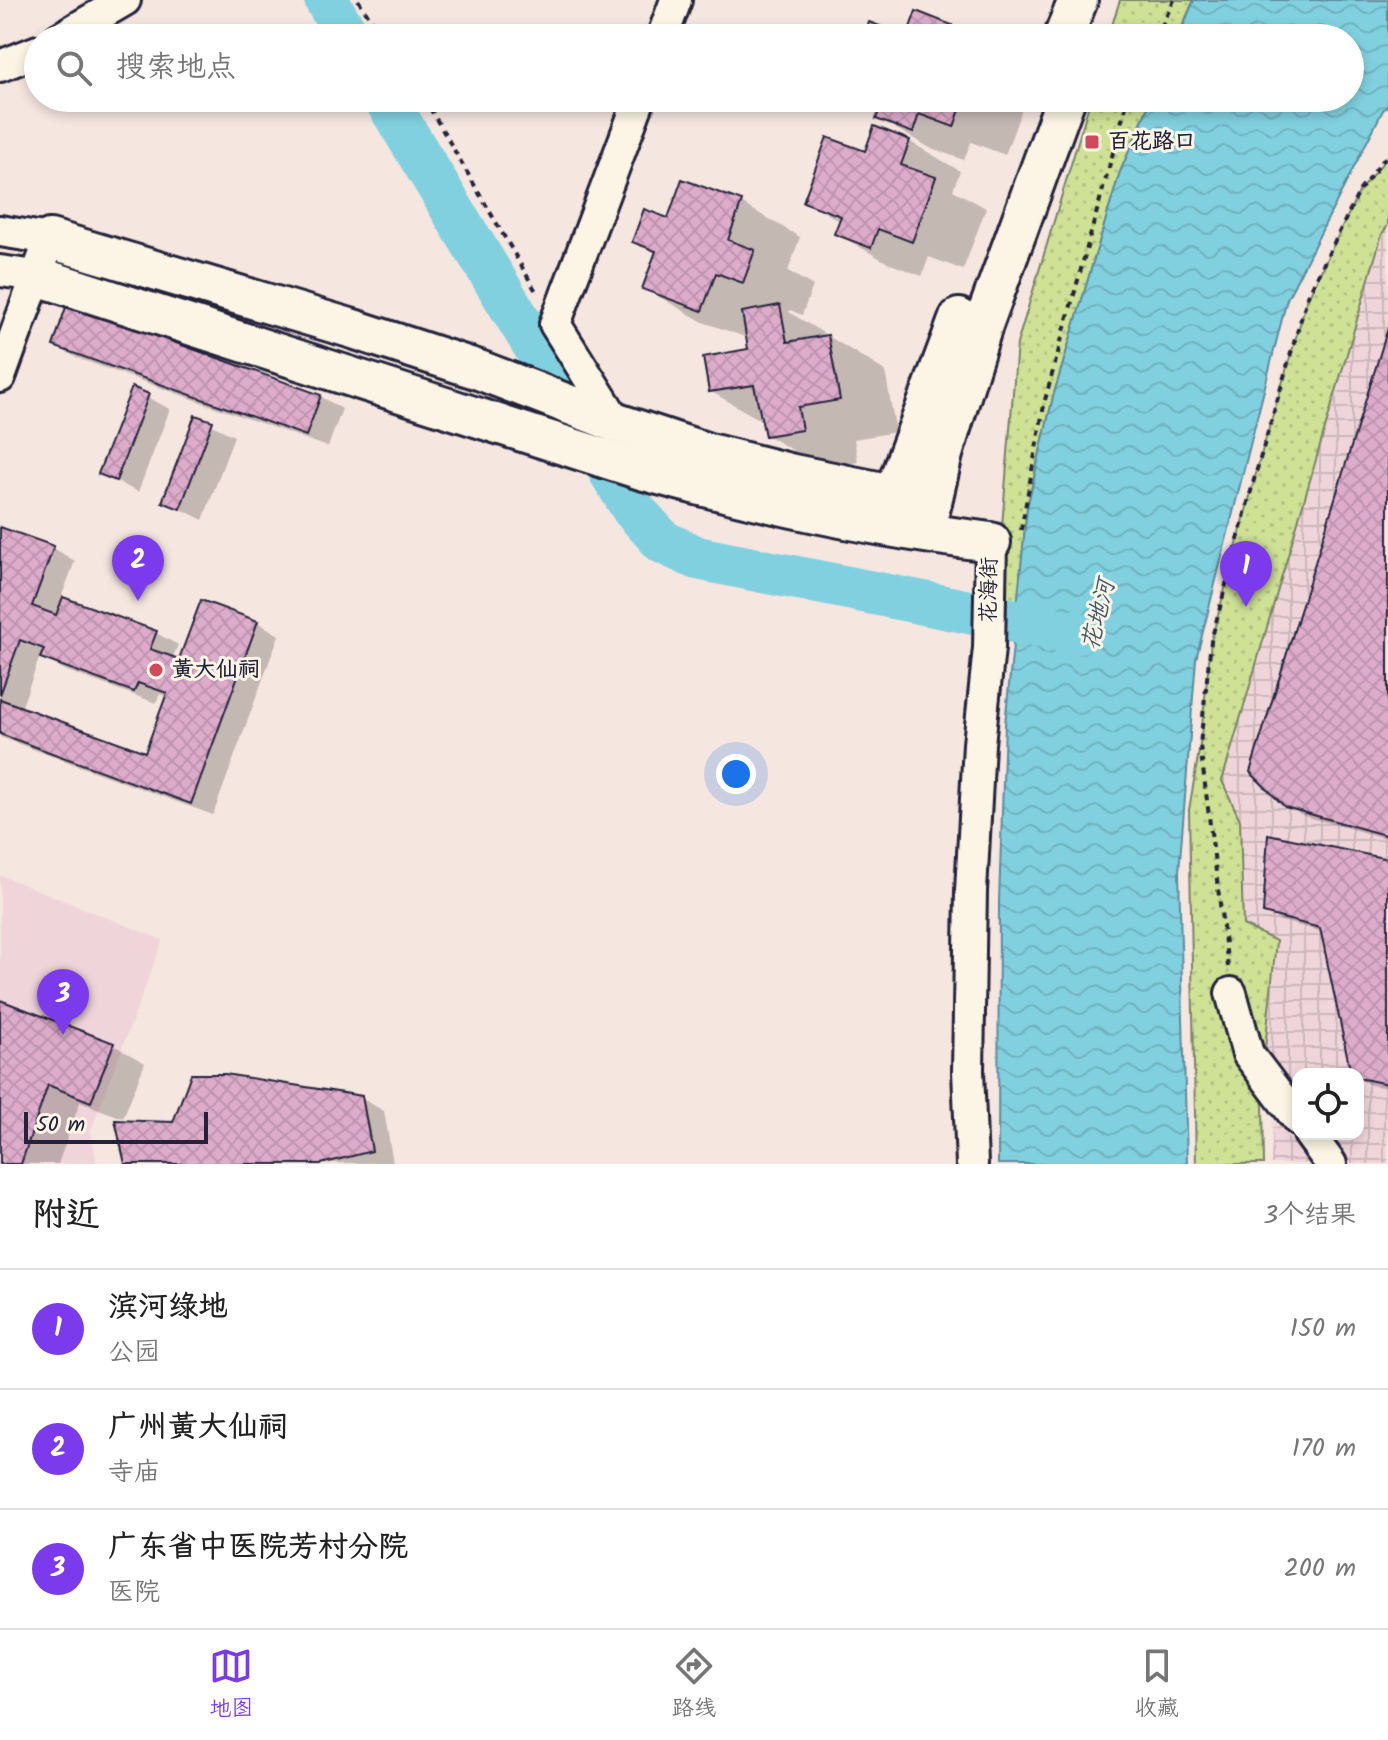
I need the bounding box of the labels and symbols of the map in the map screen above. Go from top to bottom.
place label: 百花路口 [1108,125,1196,160]
marker: 百花路口 [1083,133,1101,151]
pin: 2 [112,535,164,601]
pin: 1 [1220,541,1272,607]
street label: 花海街 [972,557,1008,623]
water label: 花地河 [1071,571,1128,655]
place label: 黄大仙祠 [172,653,260,688]
marker: 黄大仙祠 [147,661,165,679]
your location [716,754,756,794]
pin: 3 [37,969,89,1035]
scale bar [24,1108,208,1144]

